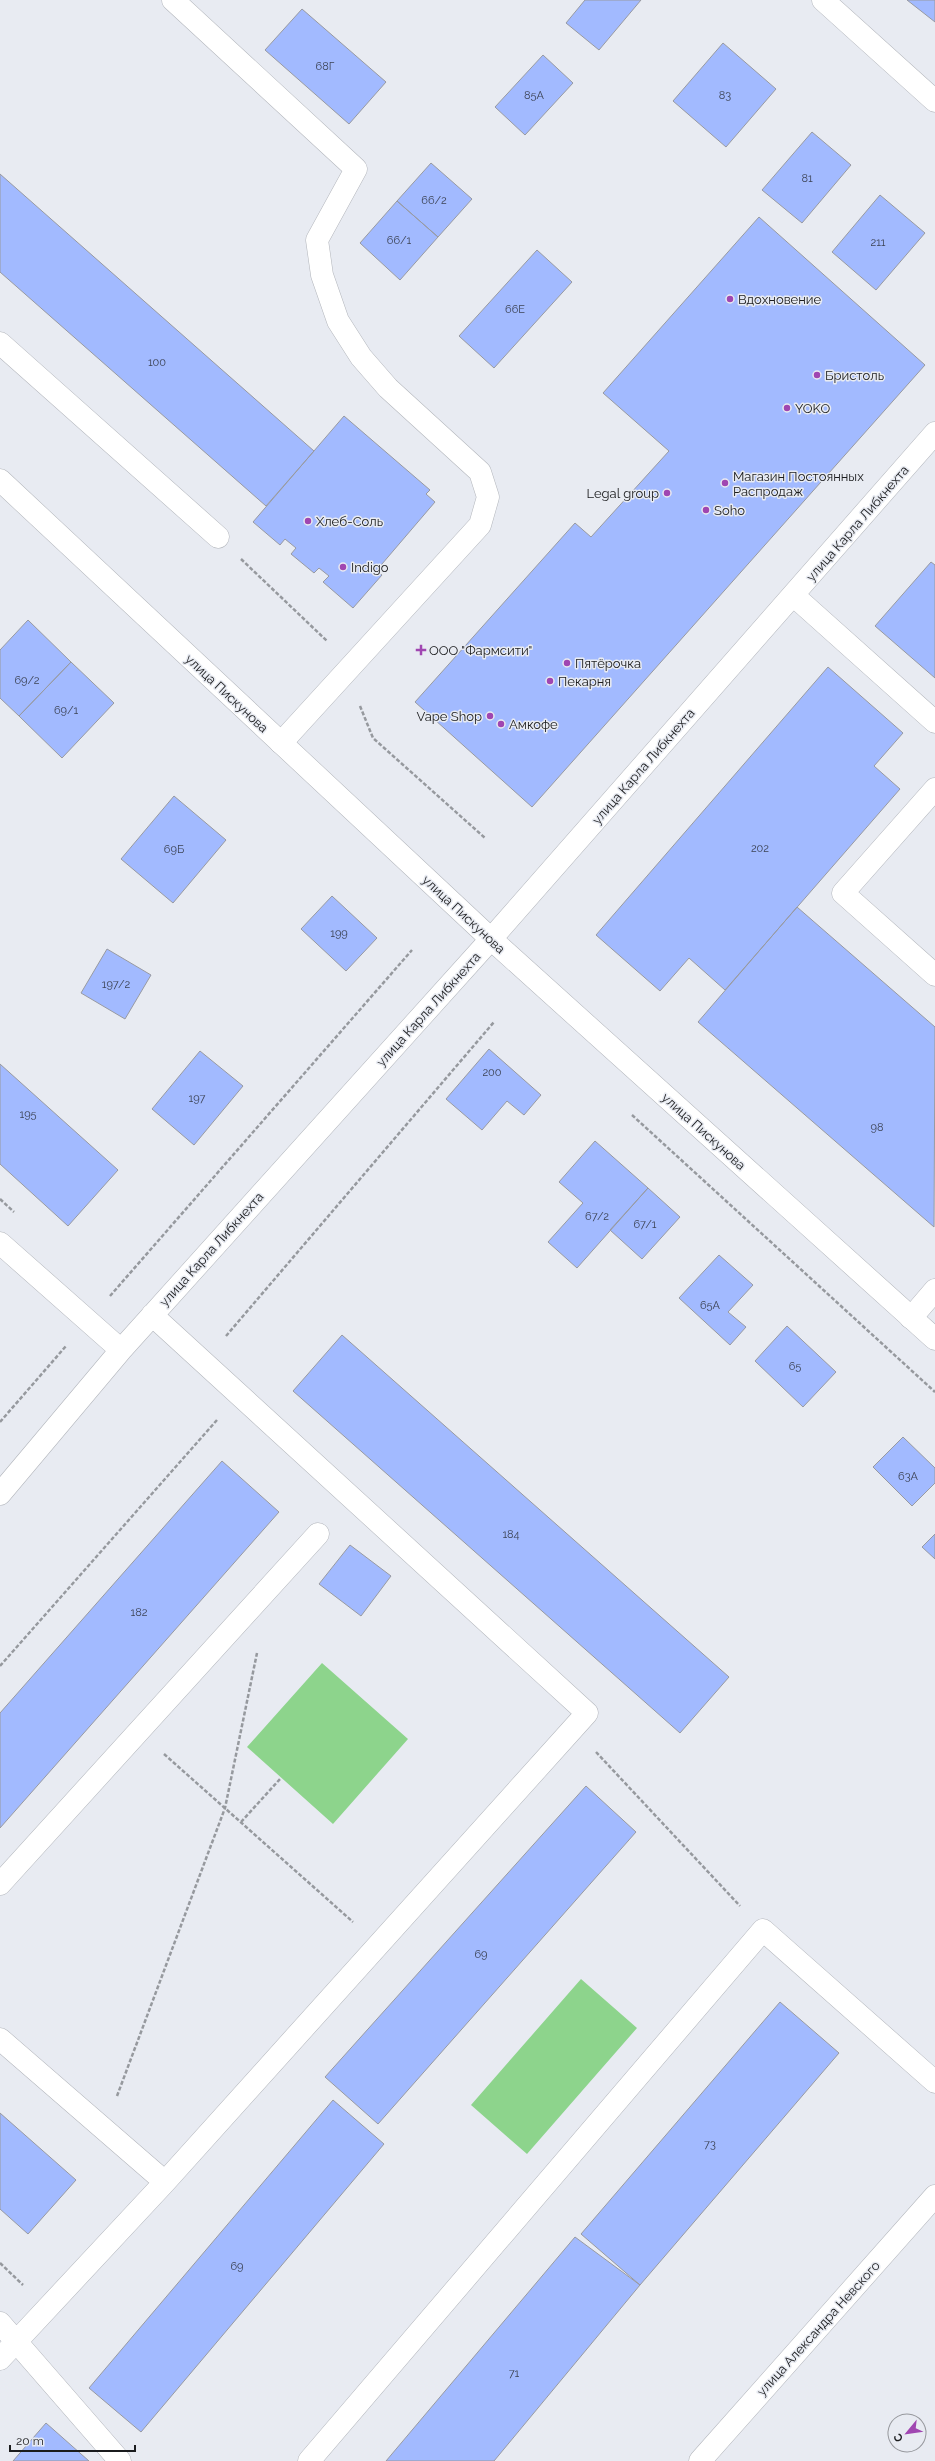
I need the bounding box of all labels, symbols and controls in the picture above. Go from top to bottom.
house number: 68Г [316,60,335,73]
house number: 85А [524,89,545,102]
house number: 83 [719,89,731,102]
house number: 81 [801,172,813,185]
house number: 66/2 [421,194,447,207]
house number: 66/1 [387,234,411,247]
house number: 211 [870,236,886,249]
place label: Вдохновение [738,292,822,307]
marker: Вдохновение [725,294,735,304]
house number: 66Е [505,303,525,316]
house number: 100 [148,356,166,369]
place label: Бристоль [825,368,884,383]
marker: Бристоль [812,370,822,380]
place label: YOKO [795,401,830,416]
marker: YOKO [782,403,792,413]
street label: улица Карла Либкнехта [803,463,912,584]
place label: Магазин Постоянных Распродаж [733,469,864,499]
marker: Магазин Постоянных Распродаж [720,478,730,488]
place label: Legal group [586,486,659,501]
marker: Legal group [662,488,672,498]
place label: Soho [714,503,745,518]
marker: Soho [701,505,711,515]
place label: Хлеб-Соль [316,514,383,529]
marker: Хлеб-Соль [303,516,313,526]
place label: Indigo [351,560,389,575]
marker: Indigo [338,562,348,572]
place label: ООО "Фармсити" [429,643,532,658]
marker: ООО "Фармсити" [416,645,426,655]
street label: улица Пискунова [182,651,271,735]
place label: Пятёрочка [575,656,641,671]
marker: Пятёрочка [562,658,572,668]
house number: 69/2 [14,674,40,687]
place label: Пекарня [558,674,611,689]
marker: Пекарня [545,676,555,686]
house number: 69/1 [54,704,78,717]
street label: улица Карла Либкнехта [589,706,698,827]
place label: Vape Shop [417,709,482,724]
marker: Vape Shop [485,711,495,721]
place label: Амкофе [509,717,558,732]
marker: Амкофе [496,719,506,729]
house number: 202 [751,842,769,855]
house number: 69Б [164,843,184,856]
street label: улица Пискунова [419,872,508,956]
house number: 199 [330,927,348,940]
street label: улица Карла Либкнехта [373,949,483,1069]
house number: 197/2 [102,978,130,991]
house number: 200 [482,1066,502,1079]
street label: улица Пискунова [659,1090,749,1173]
house number: 197 [189,1092,206,1105]
house number: 195 [19,1108,37,1121]
house number: 98 [871,1121,883,1134]
street label: улица Карла Либкнехта [156,1189,266,1309]
house number: 67/2 [585,1210,609,1223]
house number: 67/1 [633,1218,657,1231]
house number: 65А [700,1299,721,1312]
house number: 65 [789,1360,801,1373]
house number: 63А [898,1470,919,1483]
house number: 184 [502,1528,520,1541]
house number: 182 [131,1606,148,1619]
house number: 69 [474,1948,488,1961]
house number: 73 [704,2138,716,2151]
street label: улица Александра Невского [754,2258,883,2399]
house number: 69 [230,2260,244,2273]
house number: 71 [509,2367,520,2380]
north arrow [887,2413,927,2453]
scale bar [10,2427,135,2453]
text: С [891,2431,906,2444]
text: 20 m [16,2434,44,2448]

